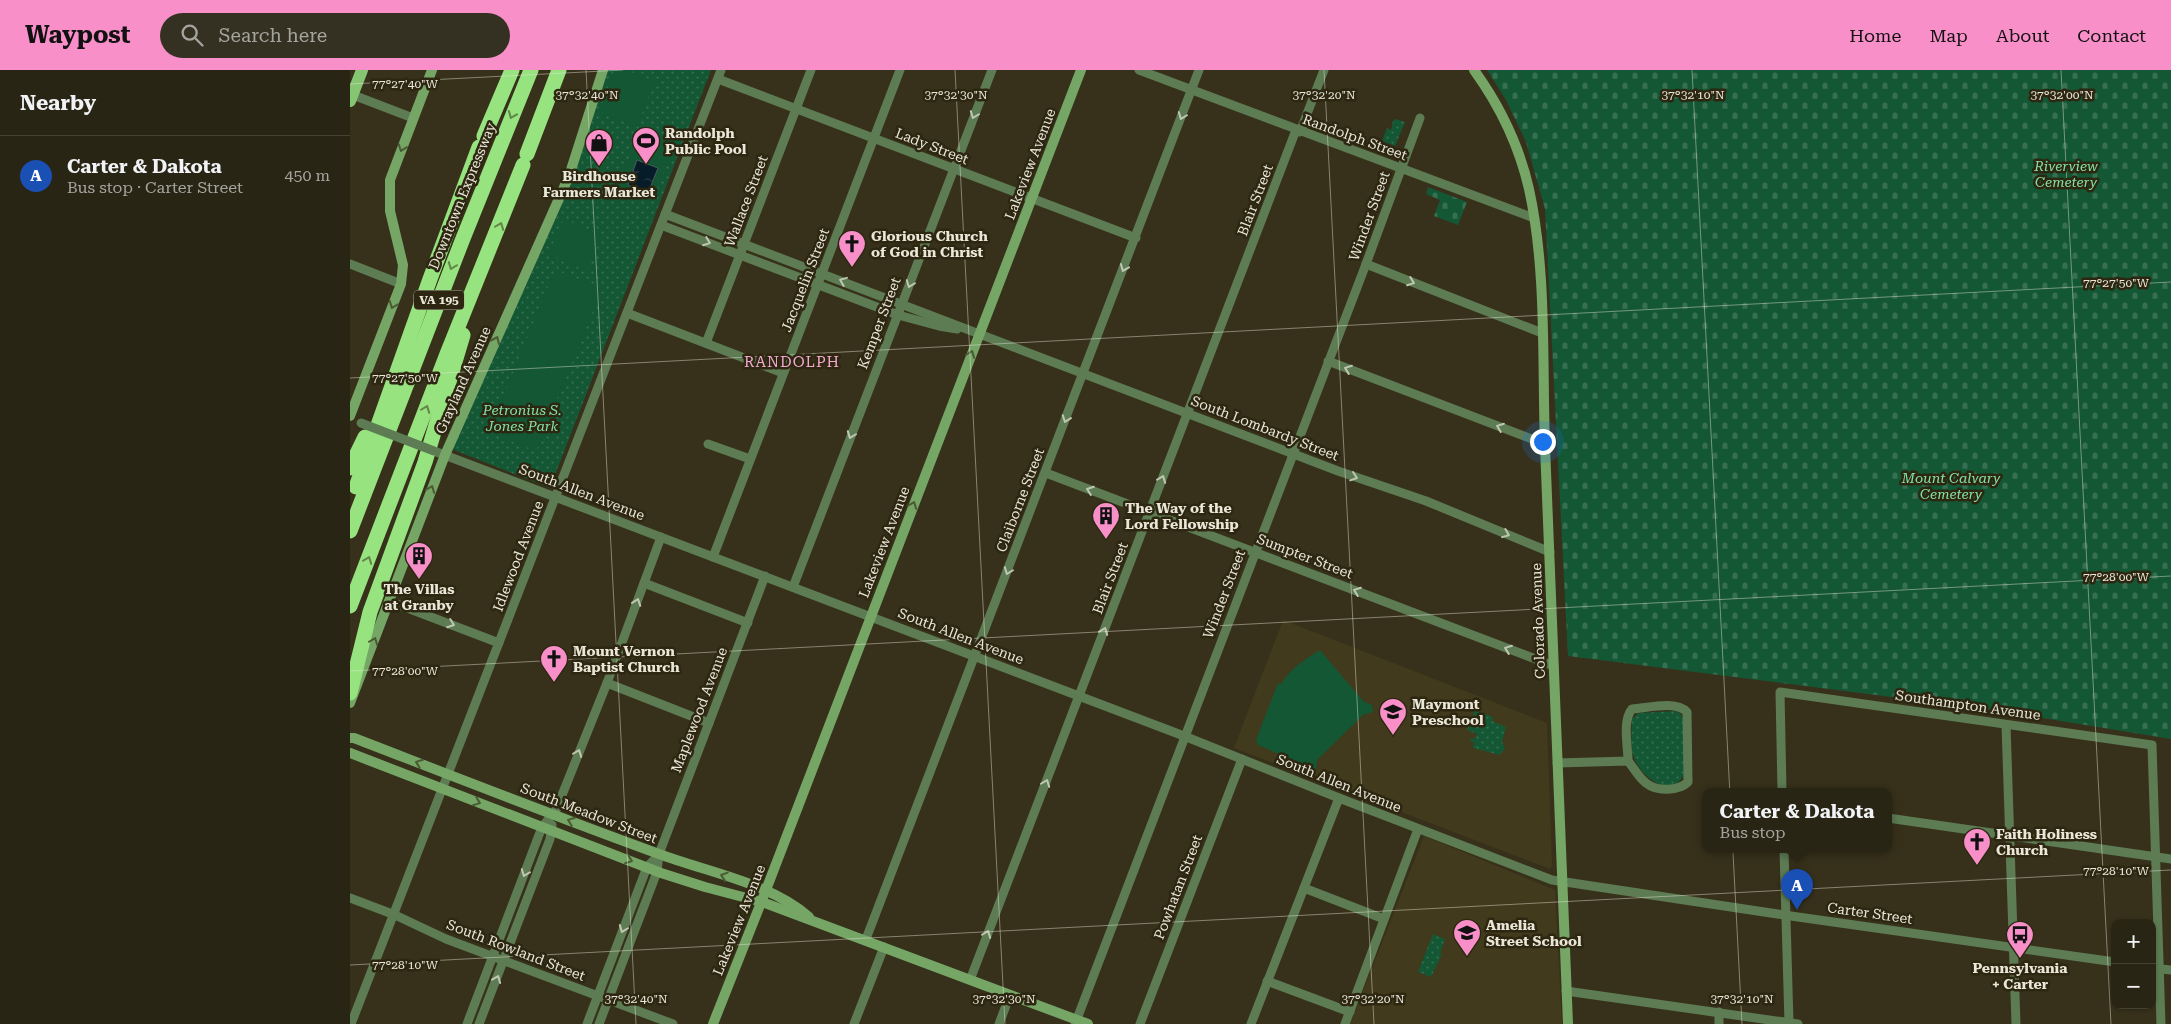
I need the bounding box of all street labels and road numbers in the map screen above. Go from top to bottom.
street label: Lakeview Avenue [1001,106,1059,222]
street label: Randolph Street [1301,111,1409,163]
street label: Downtown Expressway [425,120,499,272]
street label: Lady Street [893,125,971,167]
street label: Wallace Street [721,153,771,249]
street label: Blair Street [1234,162,1276,238]
street label: Winder Street [1345,169,1393,263]
street label: Jacquelin Street [778,226,832,334]
street label: Kemper Street [854,275,904,371]
road number: VA 195 [414,290,464,310]
street label: Grayland Avenue [432,324,494,436]
street label: South Lombardy Street [1189,392,1341,464]
street label: Claiborne Street [993,446,1047,554]
street label: South Allen Avenue [517,461,647,523]
street label: Lakeview Avenue [855,484,913,600]
street label: Idlewood Avenue [490,498,547,614]
street label: Sumpter Street [1255,530,1355,582]
street label: Blair Street [1089,540,1131,616]
street label: Winder Street [1200,547,1248,641]
street label: Colorado Avenue [1528,562,1548,679]
street label: South Allen Avenue [896,605,1026,667]
street label: Maplewood Avenue [668,645,730,775]
street label: Southampton Avenue [1894,687,2042,723]
street label: South Allen Avenue [1274,751,1404,815]
street label: South Meadow Street [518,780,660,846]
street label: Powhatan Street [1151,833,1205,941]
street label: Lakeview Avenue [710,862,769,978]
street label: Carter Street [1826,899,1914,927]
street label: South Rowland Street [444,916,588,984]

